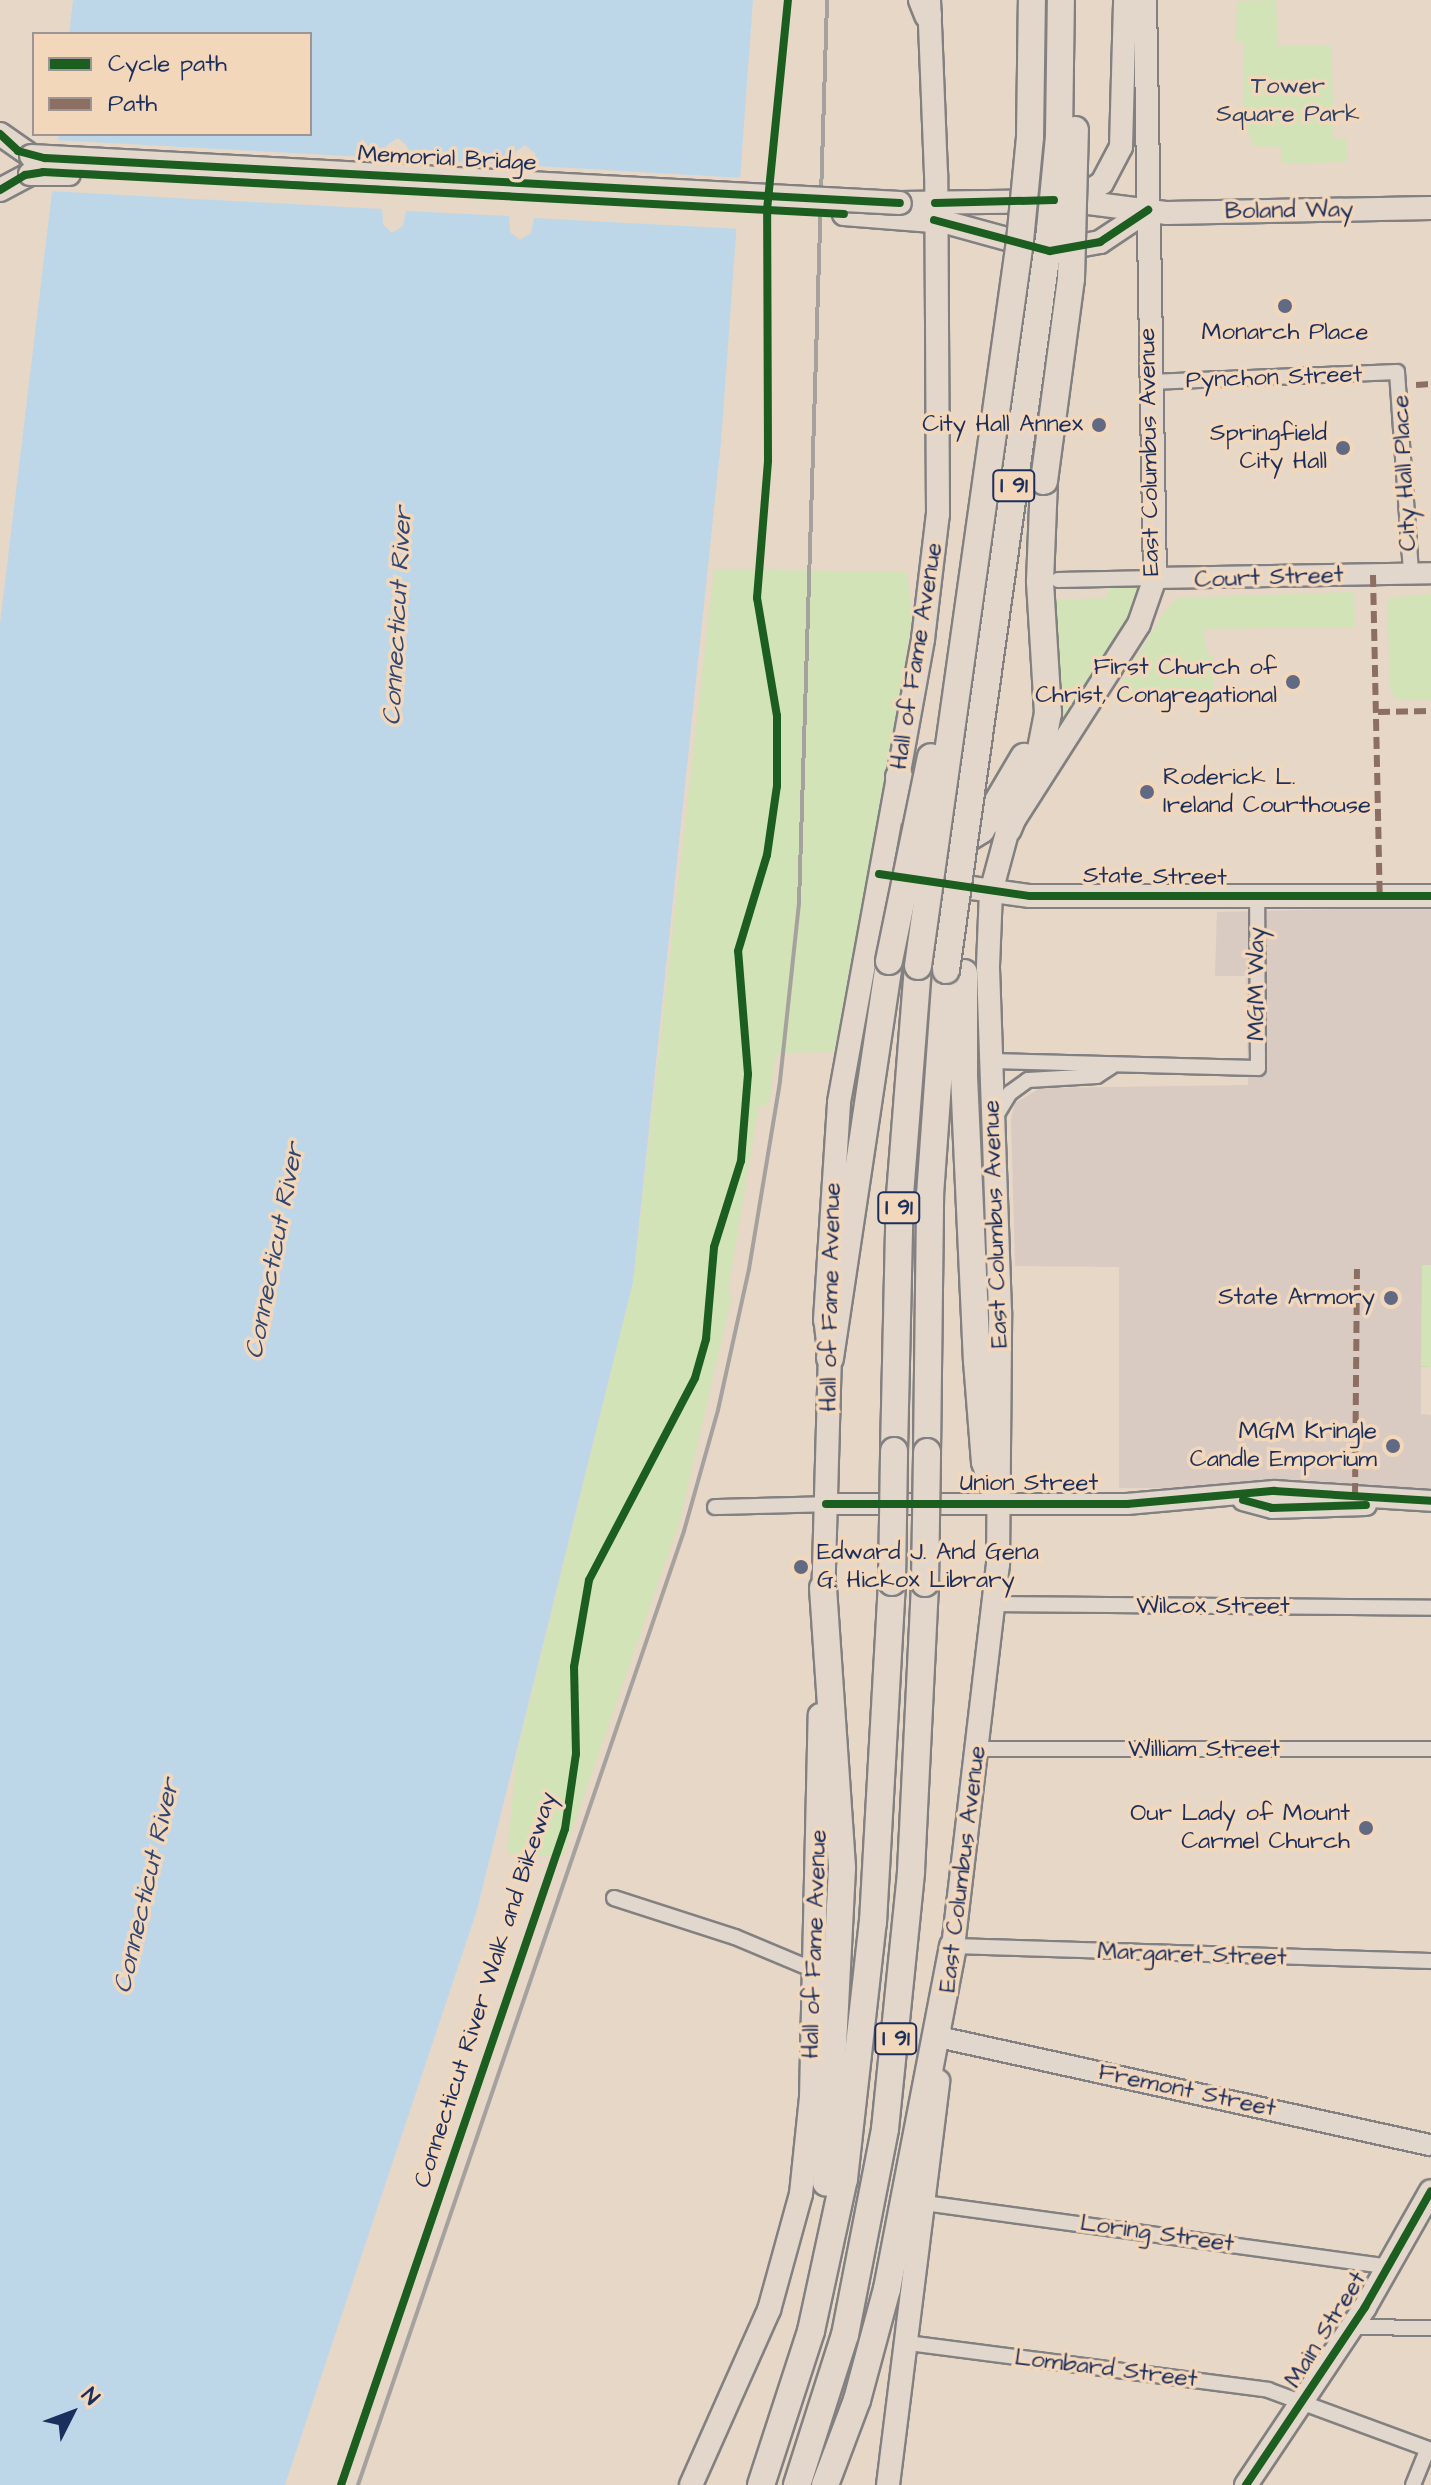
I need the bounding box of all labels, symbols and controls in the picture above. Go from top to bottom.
legend [32,32,312,136]
text: Cycle path [108,47,227,81]
park label: Tower Square Park [1216,73,1360,129]
text: Path [108,87,157,121]
street label: Memorial Bridge [357,140,537,178]
street label: Boland Way [1225,195,1353,227]
marker: Monarch Place [1276,297,1294,315]
place label: Monarch Place [1202,319,1368,347]
street label: East Columbus Avenue [1133,328,1167,576]
street label: Pynchon Street [1185,361,1363,395]
street label: City Hall Place [1387,394,1423,552]
place label: City Hall Annex [922,411,1083,439]
marker: City Hall Annex [1090,416,1108,434]
place label: Springfield City Hall [1210,420,1327,476]
marker: Springfield City Hall [1334,439,1352,457]
road number: I 91 [992,468,1036,504]
water label: Connecticut River [377,506,419,726]
street label: Hall of Fame Avenue [885,540,949,772]
street label: Court Street [1194,561,1344,595]
place label: First Church of Christ, Congregational [1035,654,1277,710]
marker: First Church of Christ, Congregational [1284,673,1302,691]
place label: Roderick L. Ireland Courthouse [1163,764,1371,820]
marker: Roderick L. Ireland Courthouse [1138,783,1156,801]
street label: State Street [1083,861,1227,893]
street label: MGM Way [1243,927,1271,1041]
street label: East Columbus Avenue [977,1099,1015,1349]
water label: Connecticut River [239,1141,311,1361]
street label: Hall of Fame Avenue [815,1182,847,1412]
road number: I 91 [877,1190,921,1226]
place label: State Armory [1218,1284,1375,1312]
marker: State Armory [1382,1289,1400,1307]
place label: MGM Kringle Candle Emporium [1190,1418,1377,1474]
marker: MGM Kringle Candle Emporium [1384,1437,1402,1455]
street label: Union Street [960,1470,1098,1498]
place label: Edward J. And Gena G. Hickox Library [817,1539,1039,1595]
marker: Edward J. And Gena G. Hickox Library [792,1558,810,1576]
street label: Wilcox Street [1136,1593,1290,1621]
street label: William Street [1128,1736,1280,1764]
street label: East Columbus Avenue [934,1744,992,1994]
water label: Connecticut River [107,1776,187,1996]
street label: Connecticut River Walk and Bikeway [408,1789,564,2191]
place label: Our Lady of Mount Carmel Church [1130,1800,1350,1856]
marker: Our Lady of Mount Carmel Church [1357,1819,1375,1837]
street label: Hall of Fame Avenue [797,1829,833,2059]
street label: Margaret Street [1097,1937,1287,1973]
road number: I 91 [874,2021,918,2057]
street label: Fremont Street [1096,2058,1278,2124]
street label: Loring Street [1078,2209,1236,2259]
street label: Main Street [1279,2267,1373,2393]
street label: Lombard Street [1013,2344,1199,2394]
north arrow [32,2373,112,2453]
text: N [74,2381,106,2412]

